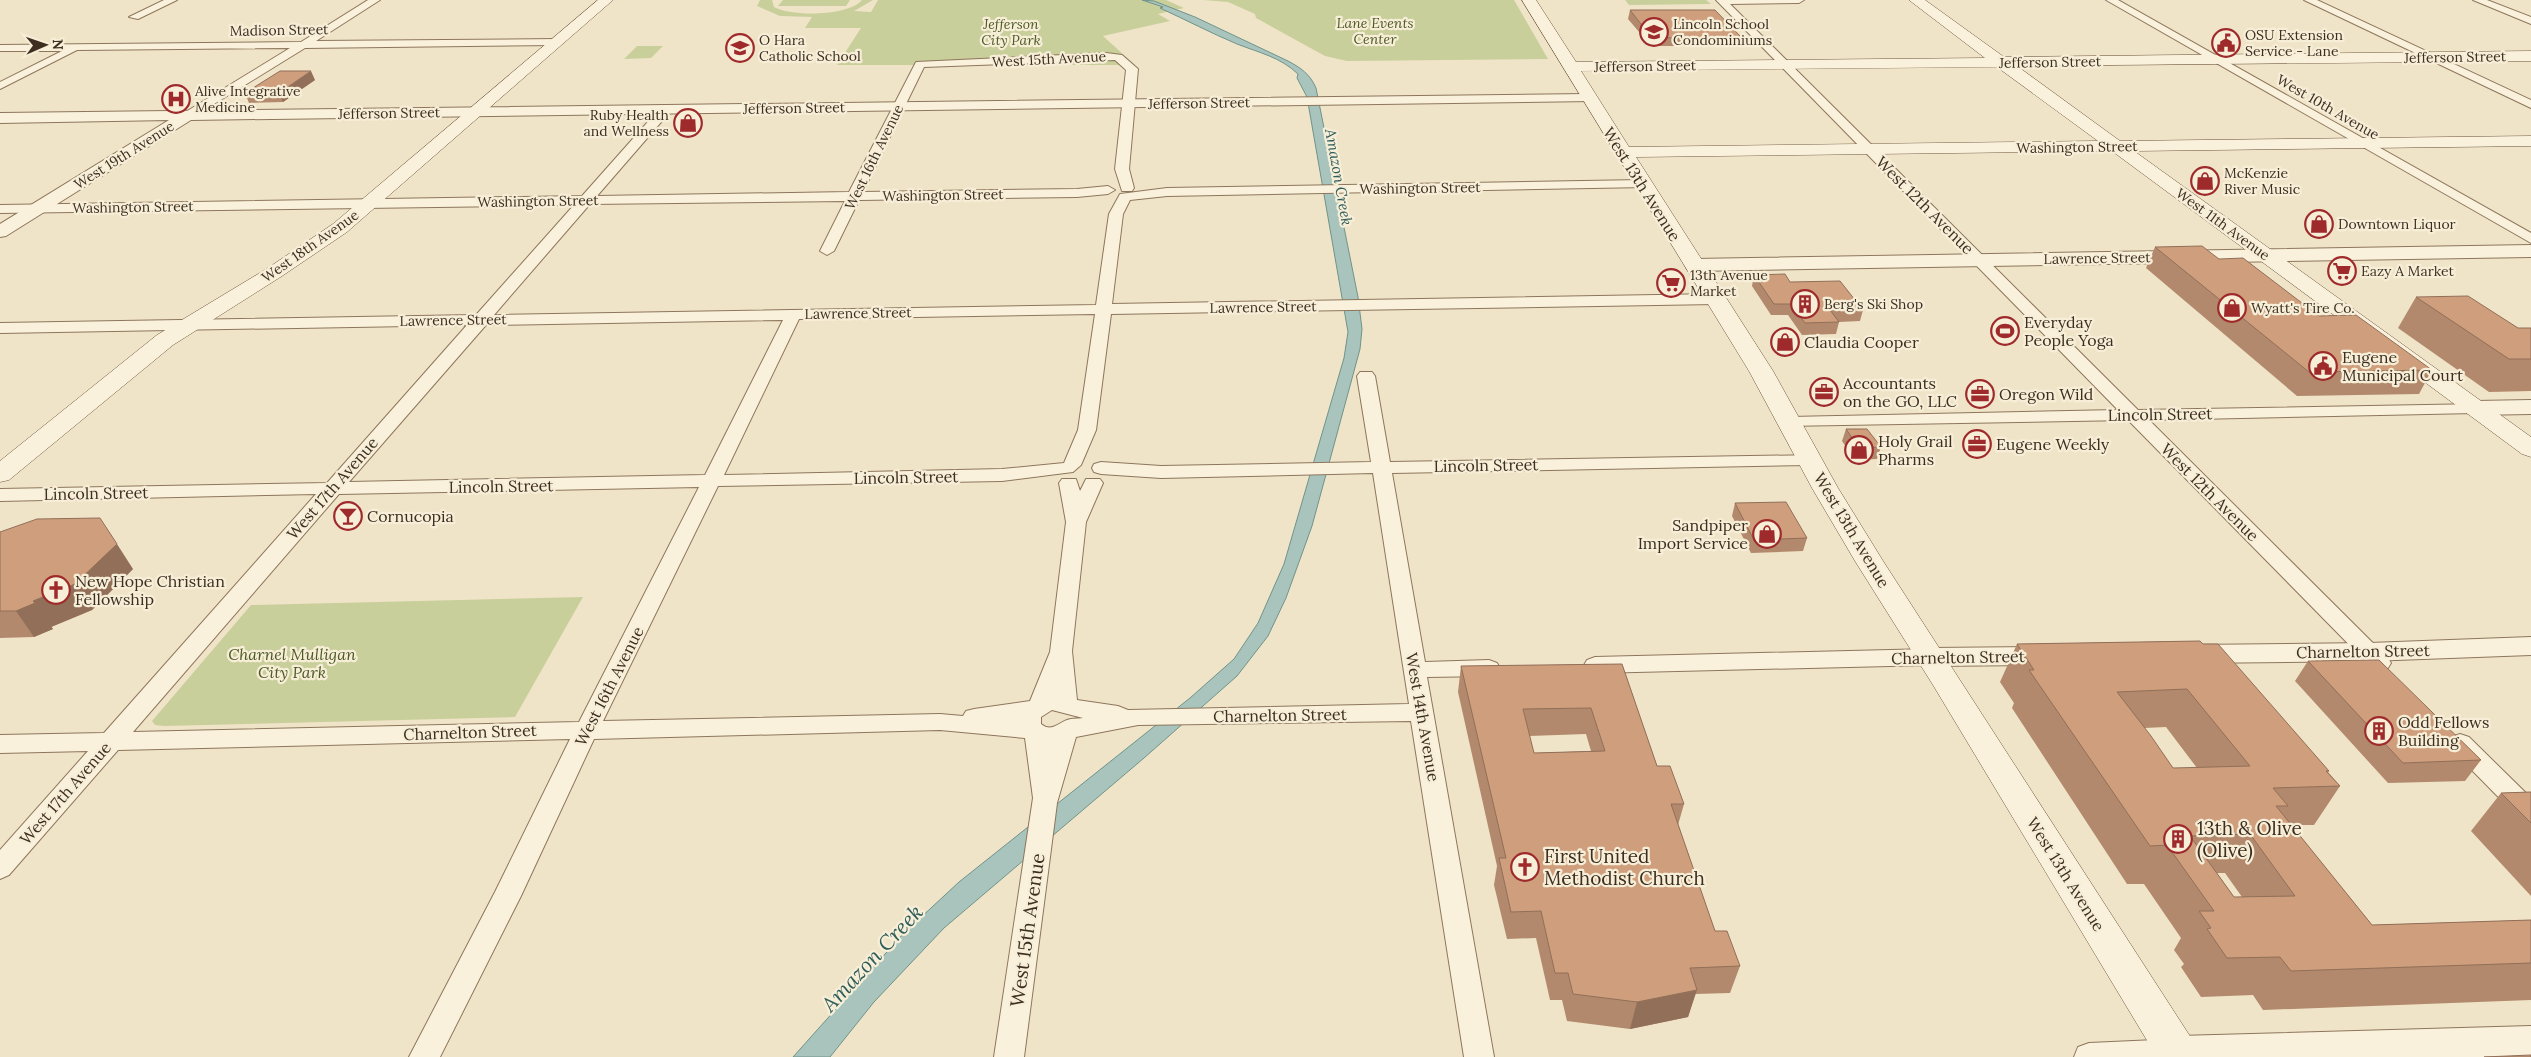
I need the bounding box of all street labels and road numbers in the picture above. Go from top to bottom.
street label: Madison Street [229,20,329,40]
street label: West 15th Avenue [991,47,1107,71]
street label: Jefferson Street [2403,47,2507,67]
street label: Jefferson Street [1998,52,2102,72]
street label: Jefferson Street [1593,56,1697,76]
street label: West 10th Avenue [2274,70,2383,144]
street label: Jefferson Street [1147,93,1251,113]
street label: Jefferson Street [742,98,846,118]
street label: West 16th Avenue [841,101,907,213]
street label: Jefferson Street [337,103,441,123]
street label: West 19th Avenue [71,117,178,193]
street label: West 13th Avenue [1599,123,1685,245]
street label: Washington Street [2016,137,2138,157]
street label: West 12th Avenue [1872,152,1978,258]
street label: Washington Street [1359,178,1481,198]
street label: West 11th Avenue [2173,184,2274,264]
street label: Washington Street [882,185,1004,205]
street label: Washington Street [477,191,599,211]
street label: Washington Street [72,197,194,217]
street label: West 18th Avenue [258,206,362,286]
street label: Lawrence Street [2043,248,2151,268]
street label: Lawrence Street [1209,297,1317,317]
street label: Lawrence Street [804,303,912,323]
street label: Lawrence Street [399,310,507,330]
street label: Lincoln Street [2107,403,2213,425]
street label: West 17th Avenue [282,432,382,543]
street label: West 12th Avenue [2157,439,2263,545]
street label: Lincoln Street [1433,454,1539,476]
street label: Lincoln Street [853,466,959,488]
street label: West 13th Avenue [1810,469,1894,591]
street label: Lincoln Street [448,475,554,497]
street label: Lincoln Street [43,482,149,504]
street label: West 16th Avenue [570,623,648,749]
street label: Charnelton Street [2296,640,2431,662]
street label: Charnelton Street [1891,646,2026,668]
street label: West 14th Avenue [1402,651,1444,783]
street label: Charnelton Street [1213,704,1348,726]
street label: Charnelton Street [403,720,538,744]
street label: West 17th Avenue [15,737,115,848]
street label: West 13th Avenue [2023,813,2109,935]
street label: West 15th Avenue [1004,852,1050,1008]

